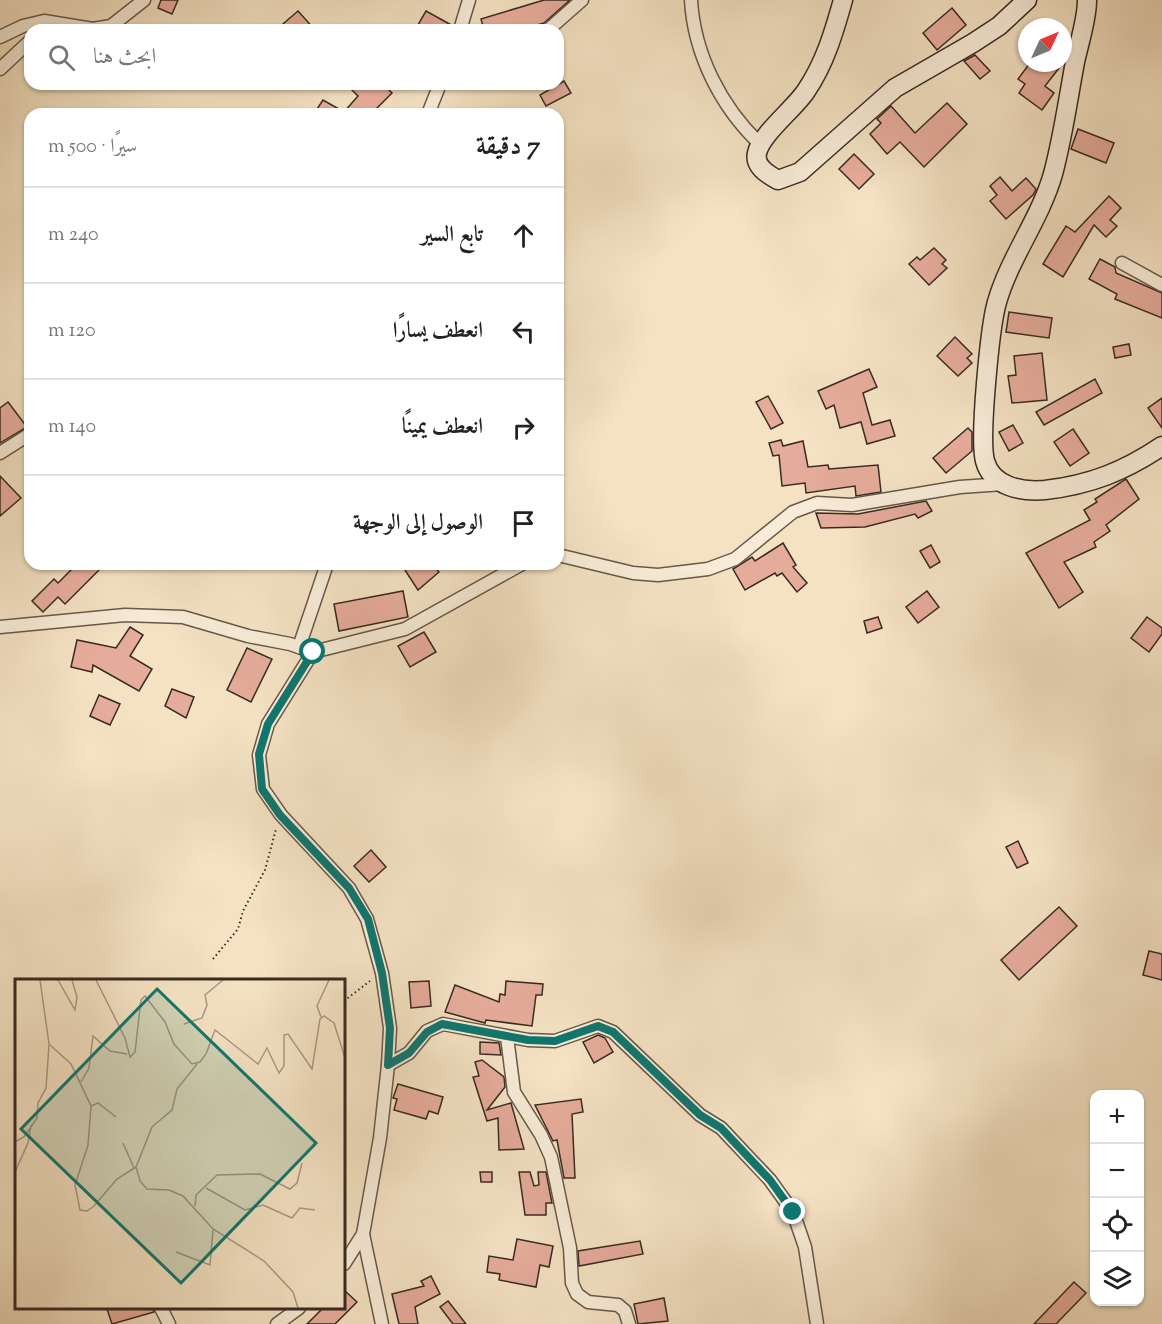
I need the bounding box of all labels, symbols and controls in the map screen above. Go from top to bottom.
north arrow [1018,18,1072,72]
search box [24,24,564,90]
icon: search [45,41,78,74]
text: ابحث هنا [93,42,156,74]
text: 7 دقيقة [476,129,540,166]
text: سيرًا · 500 m [48,133,137,162]
icon: ahead [507,219,540,252]
text: تابع السير [421,220,483,252]
text: 240 m [48,221,99,250]
icon: left [507,315,540,348]
text: انعطف يسارًا [393,316,483,348]
text: 120 m [48,317,96,346]
icon: right [507,411,540,444]
text: انعطف يمينًا [402,412,483,444]
text: 140 m [48,413,96,442]
icon: arrive [507,507,540,540]
text: الوصول إلى الوجهة [353,508,483,540]
route start [299,638,325,664]
inset map [15,979,345,1309]
map controls [1090,1090,1144,1306]
button: + [1090,1090,1144,1144]
button: − [1090,1144,1144,1198]
route end [779,1198,805,1224]
button: locate [1090,1198,1144,1252]
button: layers [1090,1252,1144,1306]

